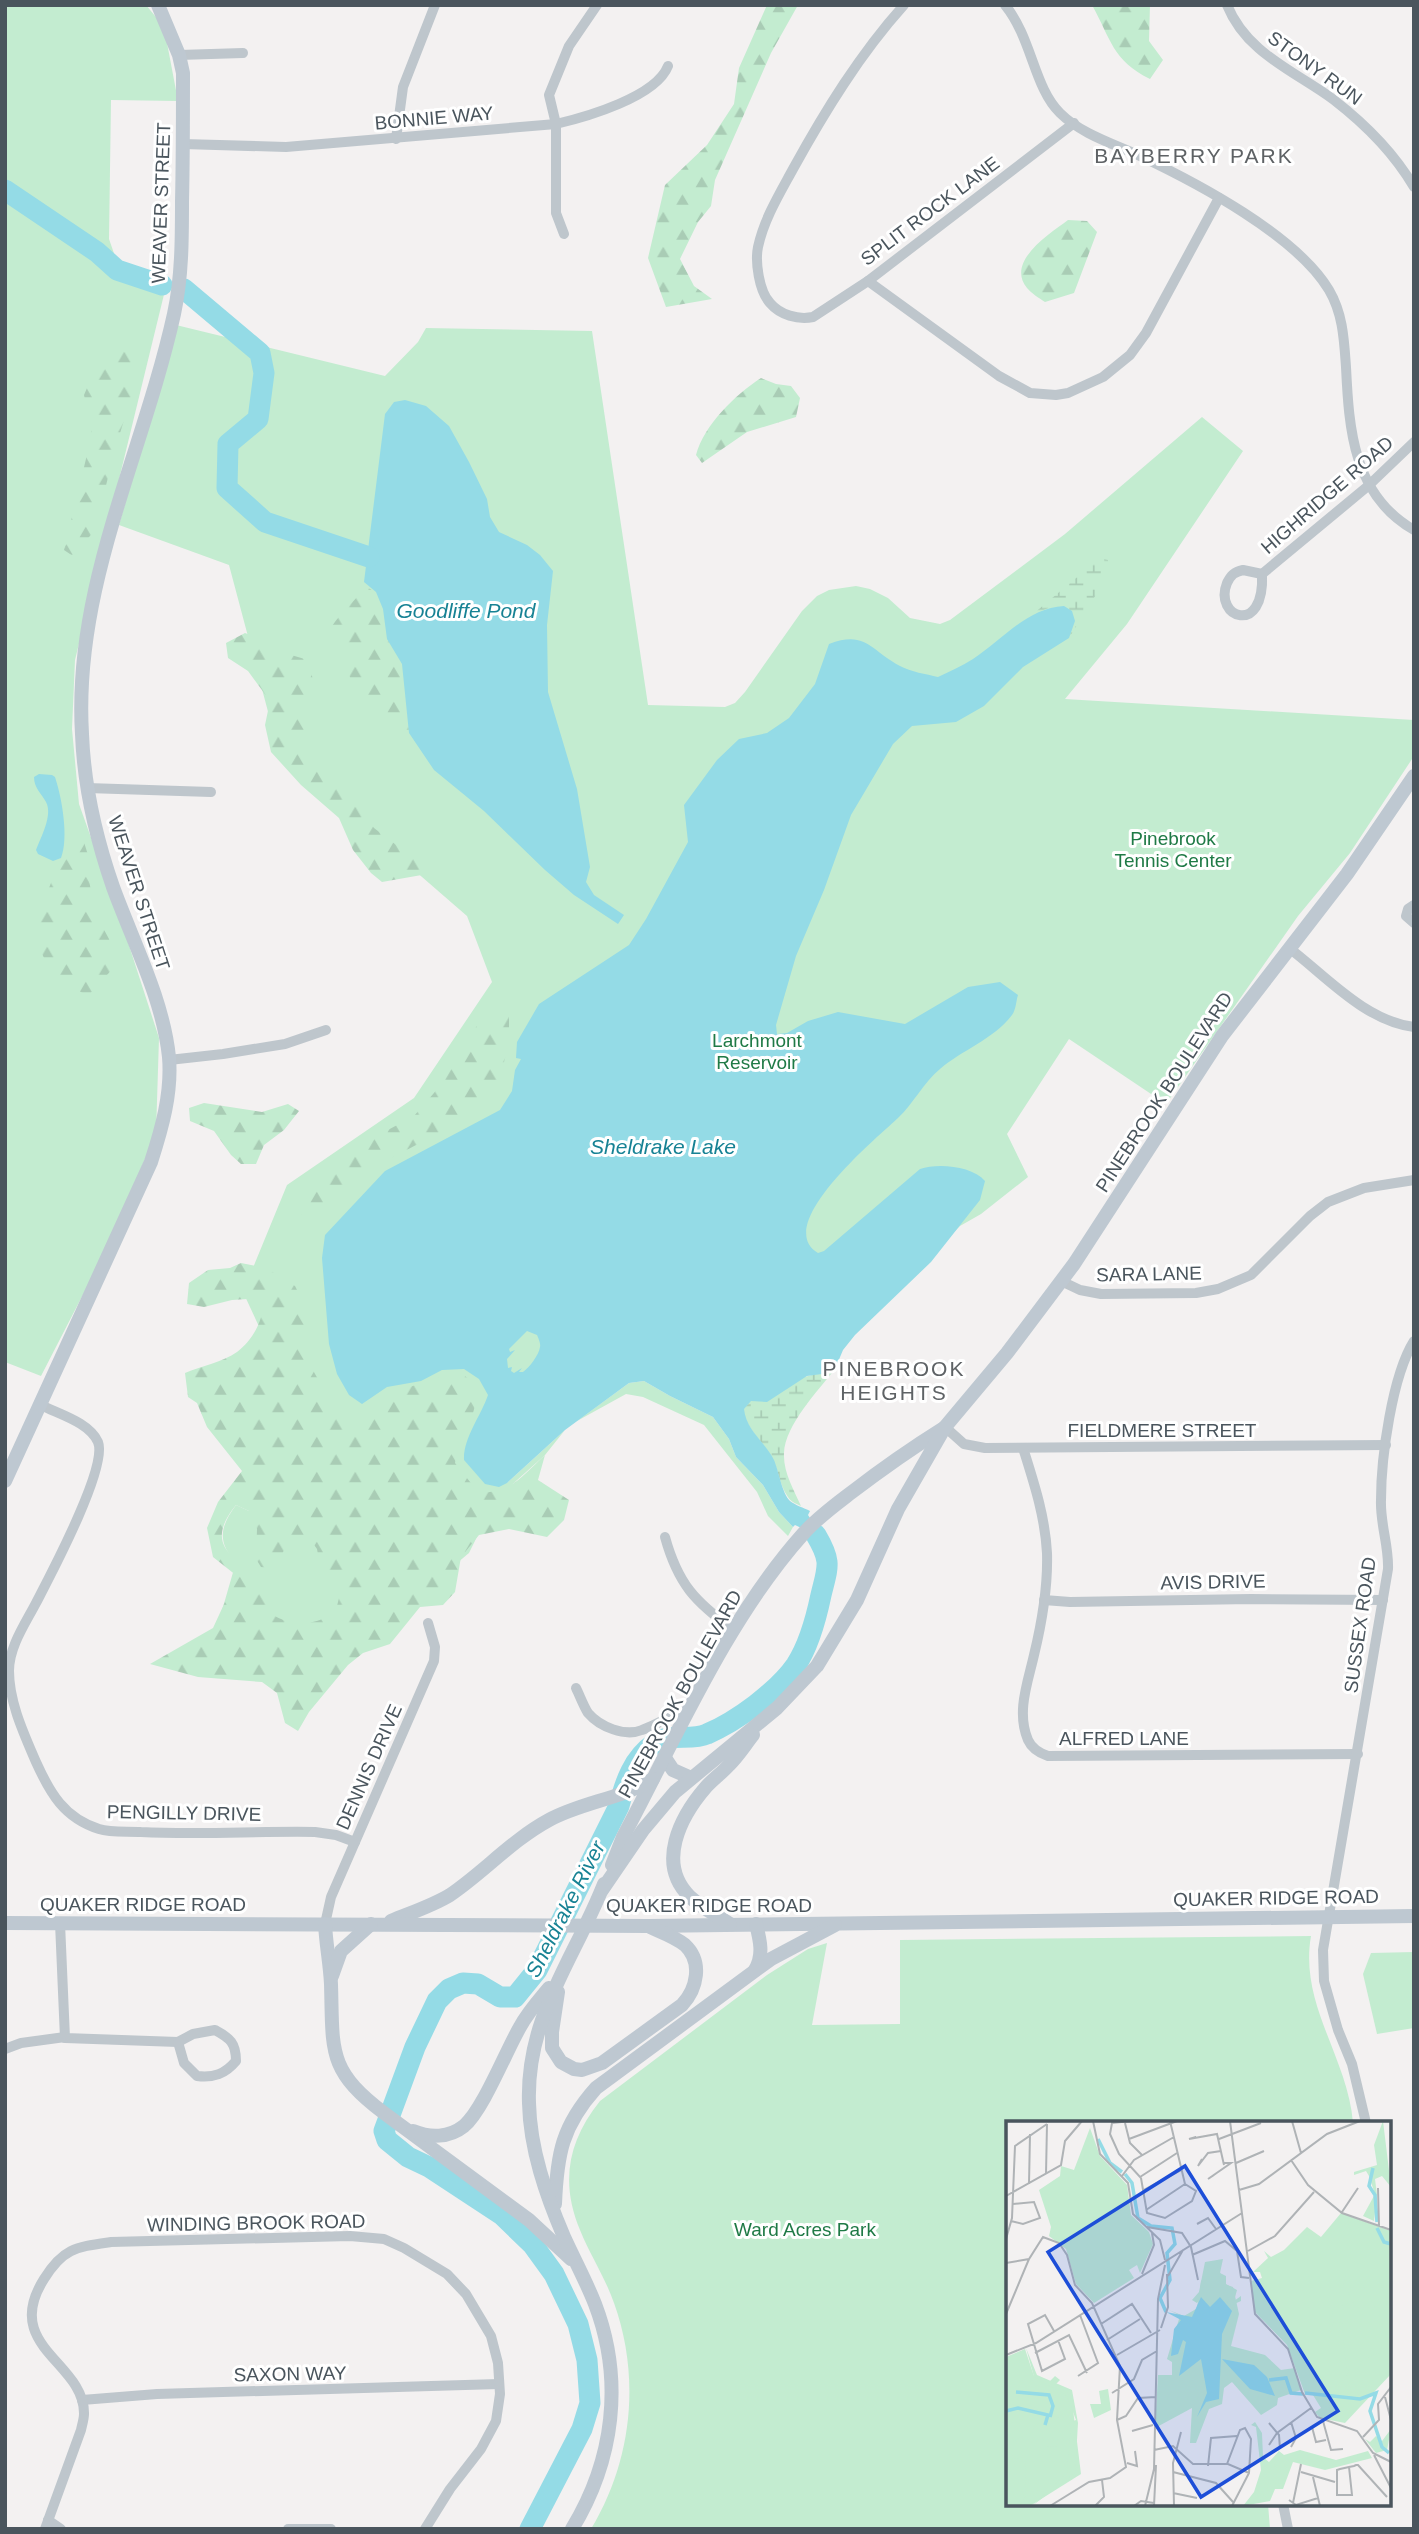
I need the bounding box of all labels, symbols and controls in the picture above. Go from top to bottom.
street label: STONY RUN [1264,27,1366,109]
street label: BONNIE WAY [374,102,495,134]
street label: WEAVER STREET [148,122,174,284]
district label: BAYBERRY PARK [1094,144,1294,167]
street label: SPLIT ROCK LANE [857,152,1003,270]
street label: HIGHRIDGE ROAD [1257,432,1397,558]
water label: Goodliffe Pond [397,599,537,622]
street label: WEAVER STREET [104,813,174,973]
park label: Pinebrook Tennis Center [1114,828,1232,871]
street label: PINEBROOK BOULEVARD [1091,988,1237,1196]
park label: Larchmont Reservoir [712,1030,803,1073]
water label: Sheldrake Lake [590,1135,736,1158]
street label: SARA LANE [1096,1263,1202,1285]
district label: PINEBROOK HEIGHTS [823,1357,965,1404]
street label: FIELDMERE STREET [1068,1420,1257,1441]
street label: SUSSEX ROAD [1340,1556,1380,1694]
street label: AVIS DRIVE [1160,1571,1266,1593]
street label: PINEBROOK BOULEVARD [614,1587,746,1801]
street label: DENNIS DRIVE [332,1701,406,1833]
street label: ALFRED LANE [1059,1728,1189,1749]
street label: PENGILLY DRIVE [107,1801,261,1825]
water label: Sheldrake River [521,1836,610,1981]
street label: QUAKER RIDGE ROAD [1173,1886,1379,1910]
street label: QUAKER RIDGE ROAD [40,1894,246,1915]
street label: QUAKER RIDGE ROAD [606,1895,812,1916]
inset map [1006,2121,1391,2506]
street label: WINDING BROOK ROAD [147,2211,365,2235]
park label: Ward Acres Park [734,2219,876,2240]
street label: SAXON WAY [233,2363,347,2385]

